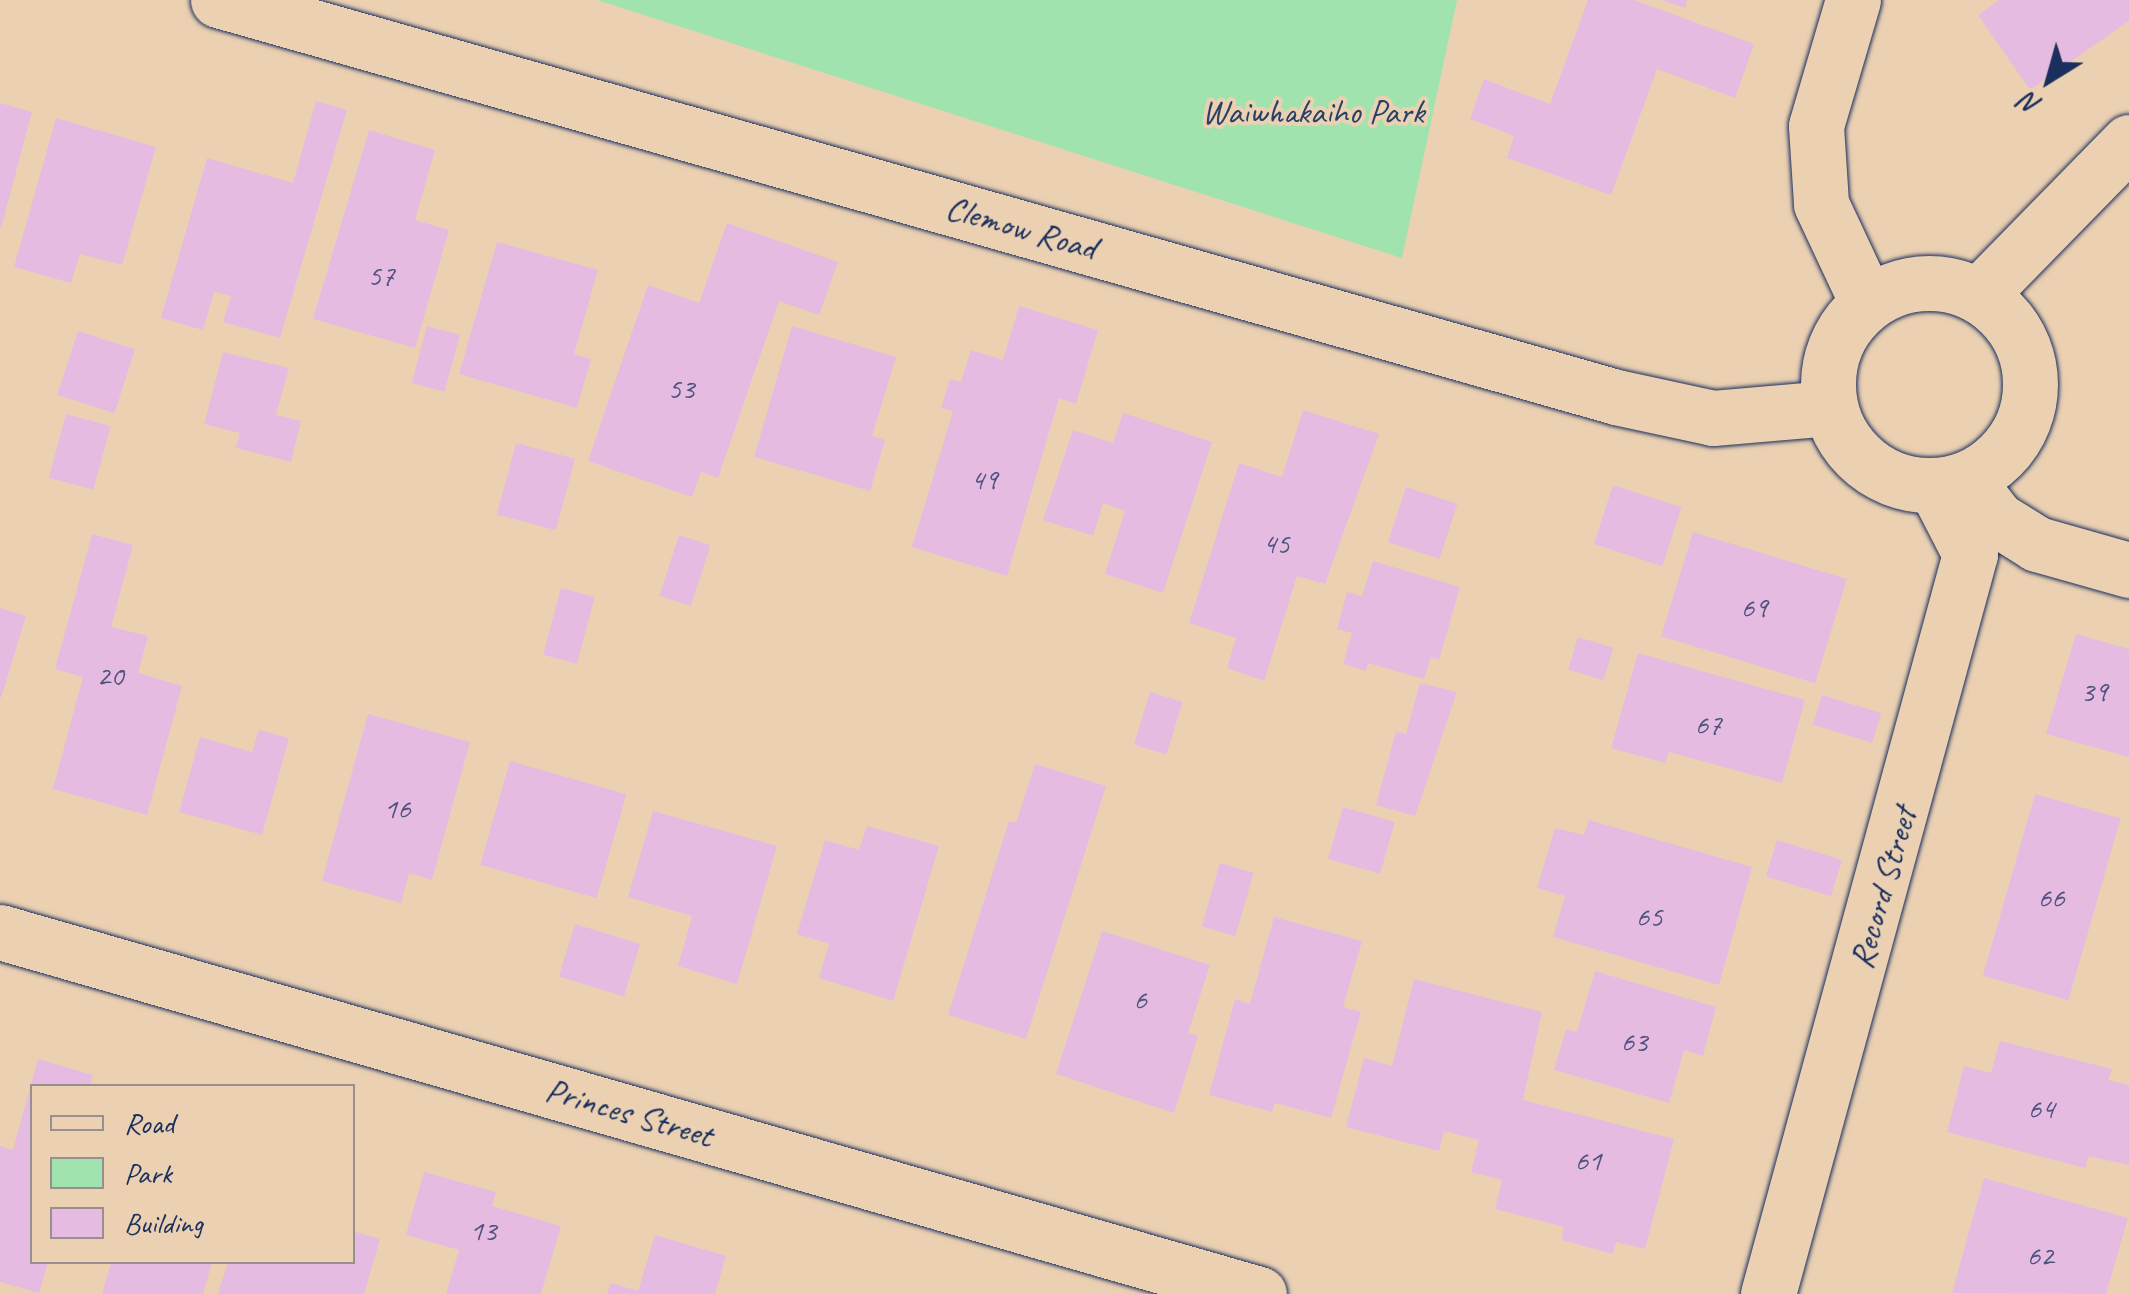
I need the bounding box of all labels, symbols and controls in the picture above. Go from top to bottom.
north arrow [1999,30,2099,130]
text: N [2013,85,2048,124]
park label: Waiwhakaiho Park [1202,91,1424,133]
street label: Clemow Road [942,187,1100,269]
house number: 57 [368,257,394,293]
house number: 53 [668,370,694,406]
house number: 49 [971,461,997,497]
house number: 45 [1263,525,1289,561]
house number: 69 [1741,589,1767,625]
house number: 20 [97,657,123,693]
house number: 39 [2081,673,2107,709]
house number: 67 [1695,706,1721,742]
house number: 16 [384,790,410,826]
street label: Record Street [1840,803,1926,973]
house number: 66 [2038,879,2064,915]
house number: 65 [1636,898,1662,934]
house number: 6 [1133,981,1147,1017]
house number: 63 [1621,1023,1647,1059]
street label: Princes Street [540,1069,718,1157]
legend [30,1084,355,1264]
house number: 64 [2028,1090,2054,1126]
text: Road [124,1104,174,1142]
house number: 61 [1575,1142,1601,1178]
text: Park [124,1154,172,1192]
text: Building [124,1204,203,1242]
house number: 13 [470,1212,496,1248]
house number: 62 [2027,1237,2053,1273]

